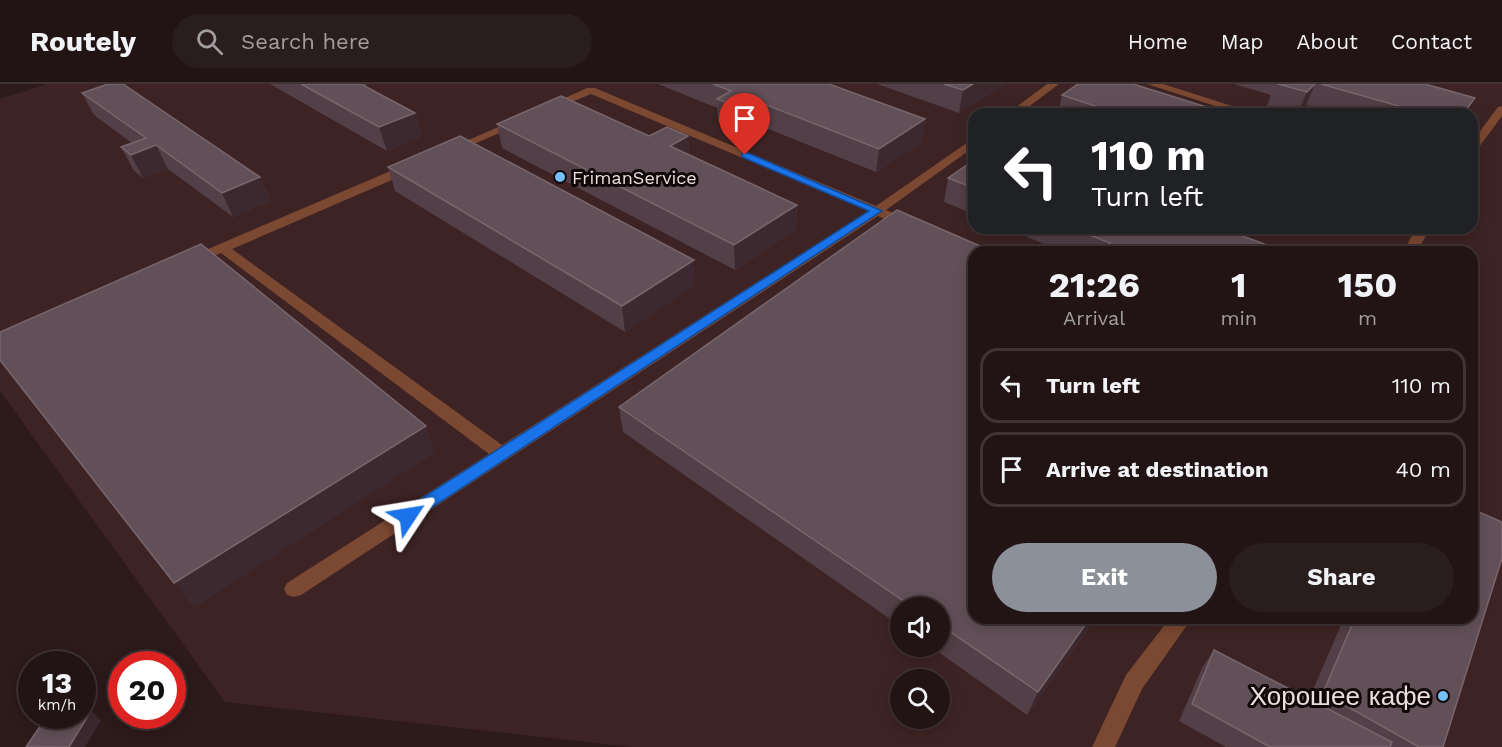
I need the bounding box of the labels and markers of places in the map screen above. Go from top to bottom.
pin [719,93,770,155]
place label: FrimanService [572,167,697,188]
marker: FrimanService [553,170,567,184]
place label: Хорошее кафе [1250,681,1431,711]
marker: Хорошее кафе [1436,689,1450,703]

